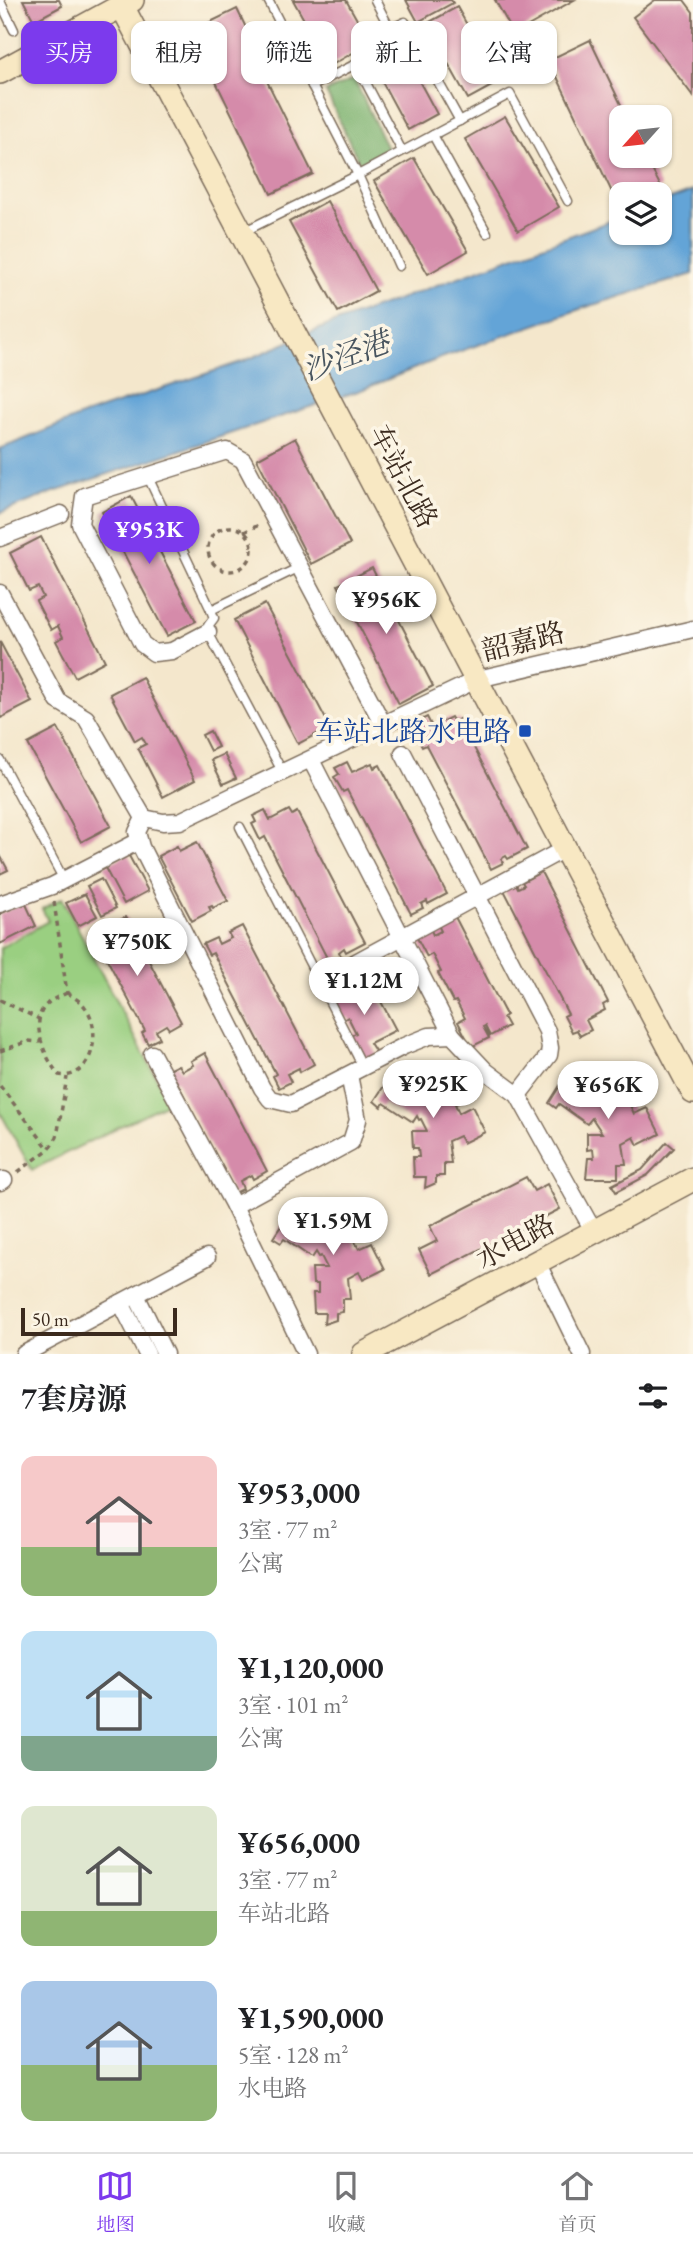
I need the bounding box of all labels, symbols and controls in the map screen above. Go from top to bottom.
chip: 买房 [21,21,117,84]
chip: 租房 [131,21,227,84]
chip: 筛选 [241,21,337,84]
chip: 新上 [351,21,447,84]
chip: 公寓 [461,21,557,84]
north arrow [609,105,672,168]
map controls [609,105,672,245]
button: layers [609,182,672,245]
water label: 沙泾港 [297,320,399,389]
street label: 车站北路 [362,418,446,534]
pin: ¥953K [100,506,198,566]
text: ¥953K [114,514,184,544]
pin: ¥956K [337,576,435,636]
text: ¥956K [351,584,421,614]
street label: 韶嘉路 [478,613,568,669]
place label: 车站北路水电路 [315,713,511,749]
marker: 车站北路水电路 [517,723,533,739]
pin: ¥750K [88,918,186,978]
text: ¥750K [102,926,172,956]
pin: ¥1.12M [307,958,421,1017]
text: ¥1.12M [325,965,403,995]
pin: ¥925K [384,1060,482,1120]
pin: ¥656K [559,1062,657,1121]
text: ¥925K [398,1068,468,1098]
text: ¥656K [573,1069,643,1099]
pin: ¥1.59M [276,1198,390,1257]
text: ¥1.59M [294,1205,372,1235]
street label: 水电路 [469,1205,561,1277]
scale bar [21,1305,177,1337]
text: 50 m [32,1307,69,1332]
icon: filters [634,1377,672,1415]
text: 7套房源 [21,1379,127,1418]
text: ¥953,000 [238,1473,360,1512]
icon: home [77,1484,161,1568]
text: 3室 · 77 m² [238,1515,337,1545]
text: 公寓 [238,1548,284,1578]
text: ¥1,120,000 [238,1648,384,1687]
icon: home [77,1659,161,1743]
text: 3室 · 101 m² [238,1690,348,1720]
text: 公寓 [238,1723,284,1753]
text: ¥656,000 [238,1823,360,1862]
icon: home [77,1834,161,1918]
text: 3室 · 77 m² [238,1865,337,1895]
text: 车站北路 [238,1898,330,1928]
text: ¥1,590,000 [238,1998,384,2037]
icon: home [77,2009,161,2093]
text: 5室 · 128 m² [238,2040,348,2070]
text: 水电路 [238,2073,307,2103]
tab: 地图 [96,2167,135,2237]
tab: 收藏 [327,2167,366,2237]
tab: 首页 [558,2167,597,2237]

